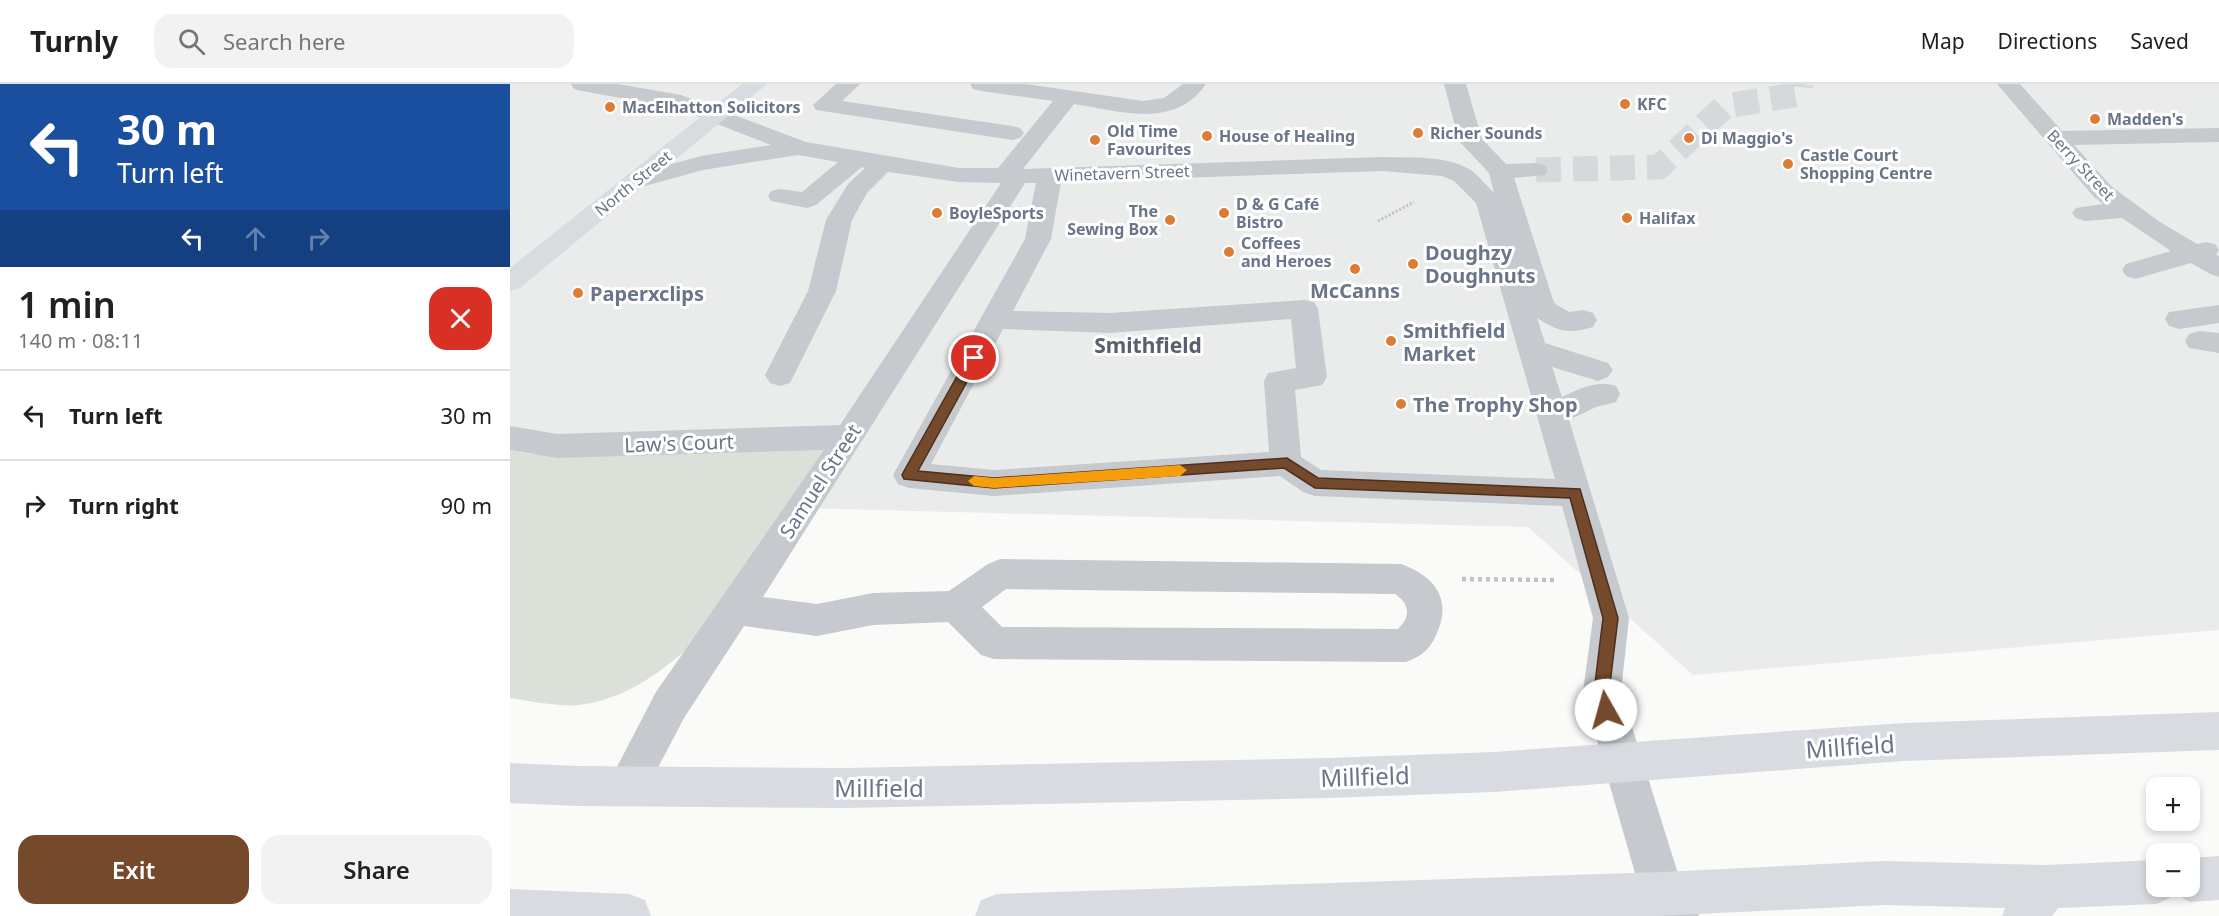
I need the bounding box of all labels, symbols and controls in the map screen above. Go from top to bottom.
search box [154,14,574,68]
text: Turnly [30,22,118,60]
icon: search [175,25,208,58]
text: Search here [223,26,345,56]
text: Map [1921,27,1965,55]
text: Directions [1998,27,2097,55]
text: Saved [2130,27,2189,55]
place label: KFC [1637,93,1667,115]
place label: MacElhatton Solicitors [622,96,801,118]
marker: KFC [1618,97,1632,111]
text: 30 m [117,100,217,157]
marker: MacElhatton Solicitors [603,100,617,114]
icon: left [18,108,96,186]
place label: Madden's [2107,108,2184,130]
marker: Madden's [2088,112,2102,126]
place label: Old Time Favourites [1107,120,1191,160]
place label: Richer Sounds [1430,122,1543,144]
place label: House of Healing [1219,125,1355,147]
street label: Berry Street [2042,125,2120,205]
marker: Richer Sounds [1411,126,1425,140]
place label: Di Maggio's [1701,127,1793,149]
marker: House of Healing [1200,129,1214,143]
marker: Di Maggio's [1682,131,1696,145]
marker: Old Time Favourites [1088,133,1102,147]
place label: Castle Court Shopping Centre [1800,144,1932,184]
street label: North Street [590,145,676,221]
text: Turn left [117,154,223,191]
marker: Castle Court Shopping Centre [1781,157,1795,171]
street label: Winetavern Street [1054,160,1190,186]
place label: D & G Café Bistro [1236,193,1319,233]
place label: The Sewing Box [1067,200,1159,240]
place label: BoyleSports [949,202,1044,224]
marker: BoyleSports [930,206,944,220]
marker: D & G Café Bistro [1217,206,1231,220]
place label: Halifax [1639,207,1696,229]
marker: Halifax [1620,211,1634,225]
marker: The Sewing Box [1163,213,1177,227]
icon: left [176,222,209,255]
icon: ahead [239,222,272,255]
icon: right [302,222,335,255]
place label: Coffees and Heroes [1241,232,1331,272]
place label: Doughzy Doughnuts [1425,239,1536,289]
marker: Coffees and Heroes [1222,245,1236,259]
marker: Doughzy Doughnuts [1406,257,1420,271]
marker: McCanns [1348,262,1362,276]
place label: McCanns [1310,277,1400,304]
text: 1 min [18,280,116,329]
place label: Paperxclips [590,280,704,307]
marker: Paperxclips [571,286,585,300]
button: close [429,287,492,350]
place label: Smithfield Market [1403,317,1505,367]
text: 140 m · 08:11 [18,327,143,354]
district label: Smithfield [1094,331,1202,359]
pin [948,332,999,383]
marker: Smithfield Market [1384,334,1398,348]
icon: arrive [957,341,990,374]
place label: The Trophy Shop [1413,391,1578,418]
marker: The Trophy Shop [1394,397,1408,411]
icon: left [18,399,51,432]
text: Turn left [69,400,163,430]
text: 30 m [441,400,492,430]
street label: Samuel Street [773,419,867,543]
street label: Law's Court [624,428,734,458]
icon: right [18,489,51,522]
text: Turn right [69,490,179,520]
text: 90 m [441,490,492,520]
position arrow [1574,678,1638,742]
street label: Millfield [1804,726,1896,766]
street label: Millfield [1320,758,1410,794]
street label: Millfield [834,771,924,804]
map controls [2146,777,2200,897]
button: + [2146,777,2200,831]
button: Exit [18,835,249,904]
button: Share [261,835,492,904]
button: − [2146,843,2200,897]

